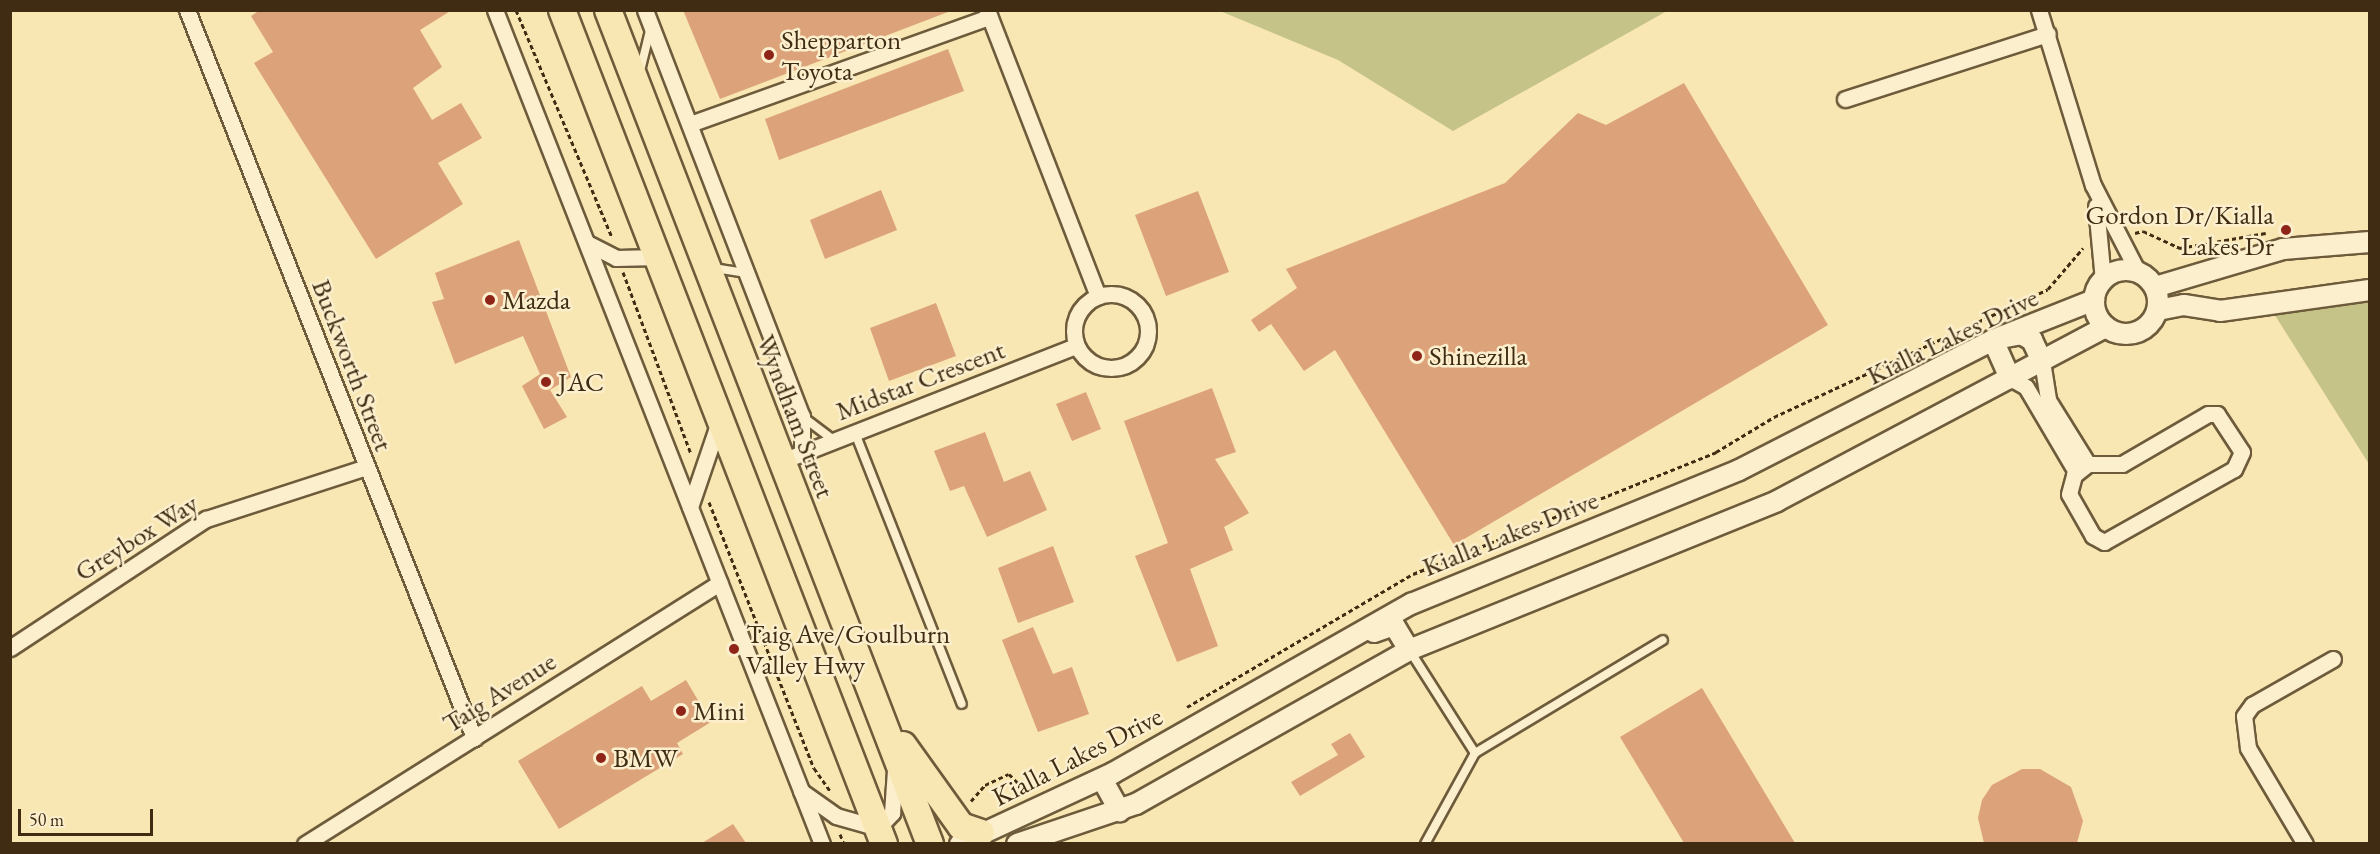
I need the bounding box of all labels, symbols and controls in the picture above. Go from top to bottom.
place label: Shepparton Toyota [781,23,901,86]
marker: Shepparton Toyota [762,48,776,62]
place label: Gordon Dr/Kialla Lakes Dr [2086,198,2274,261]
marker: Gordon Dr/Kialla Lakes Dr [2279,223,2293,237]
street label: Buckworth Street [305,275,401,455]
street label: Kialla Lakes Drive [1861,281,2043,391]
place label: Mazda [502,284,571,316]
marker: Mazda [483,293,497,307]
street label: Wyndham Street [750,330,842,502]
street label: Midstar Crescent [831,333,1009,427]
place label: Shinezilla [1429,340,1527,372]
marker: Shinezilla [1410,349,1424,363]
place label: JAC [558,366,604,398]
marker: JAC [539,375,553,389]
street label: Kialla Lakes Drive [1418,483,1602,583]
street label: Greybox Way [69,486,203,588]
place label: Taig Ave/Goulburn Valley Hwy [746,617,950,680]
marker: Taig Ave/Goulburn Valley Hwy [727,642,741,656]
street label: Taig Avenue [436,645,562,739]
place label: Mini [693,695,745,727]
street label: Kialla Lakes Drive [987,699,1167,813]
marker: Mini [674,704,688,718]
place label: BMW [613,742,678,774]
marker: BMW [594,751,608,765]
scale bar [21,797,156,835]
text: 50 m [29,808,64,831]

